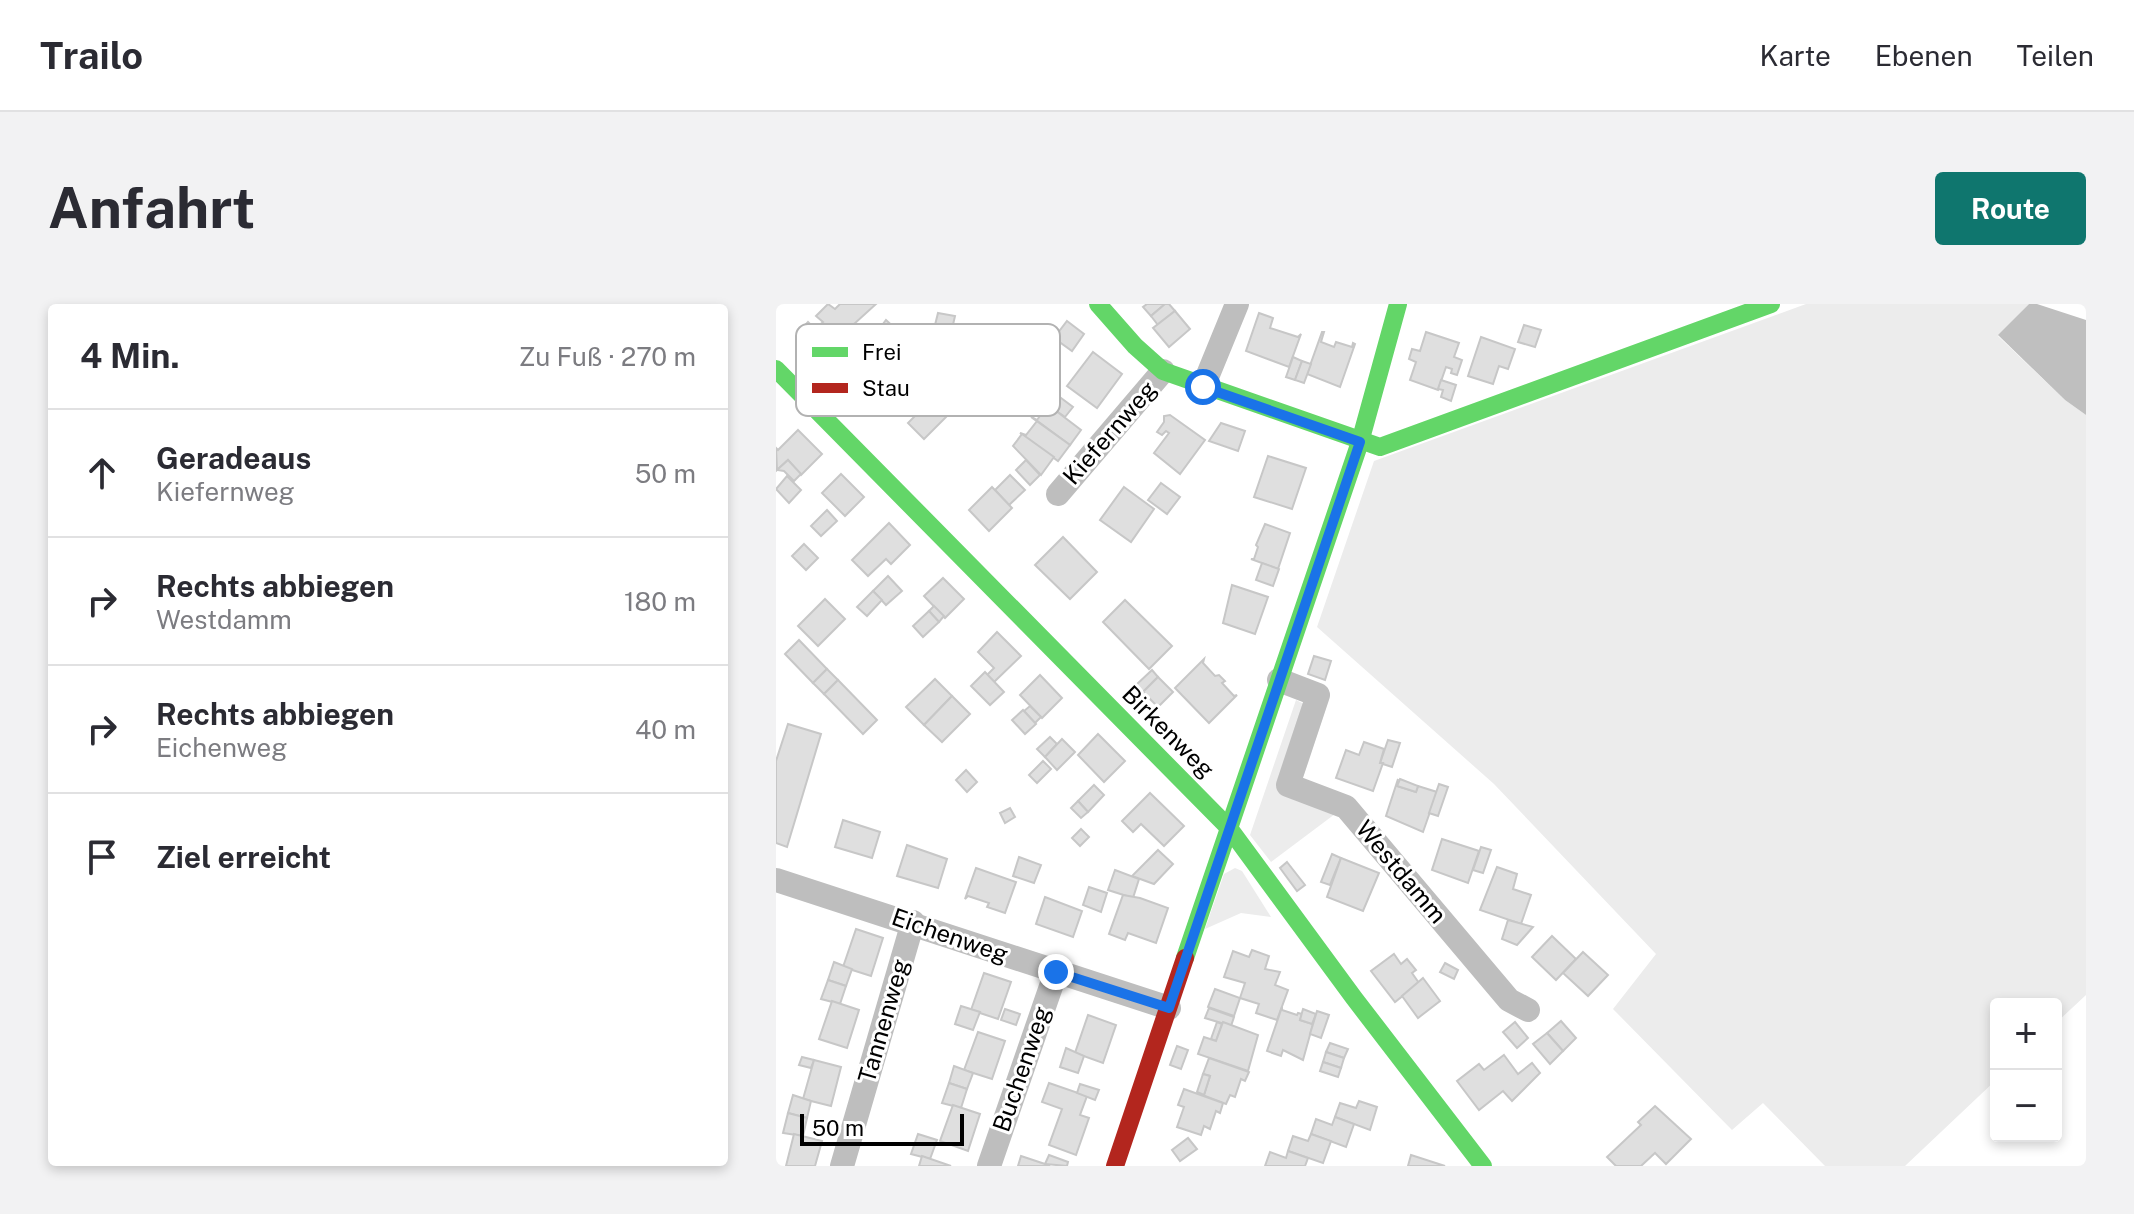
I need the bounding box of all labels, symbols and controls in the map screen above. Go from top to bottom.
text: Trailo [40,33,143,78]
text: Karte [1760,39,1831,72]
text: Ebenen [1875,39,1973,72]
text: Teilen [2017,39,2094,72]
button: Route [1935,172,2086,245]
text: Anfahrt [48,175,255,241]
legend [796,324,1060,416]
text: 4 Min. [80,336,180,376]
text: Frei [862,339,901,365]
text: Zu Fuß · 270 m [519,341,696,372]
route start [1185,369,1221,405]
text: Stau [862,375,910,401]
street label: Kiefernweg [1057,375,1162,490]
text: Geradeaus [156,440,311,476]
icon: ahead [80,451,124,495]
text: 50 m [635,458,696,489]
text: Kiefernweg [156,476,295,507]
text: Rechts abbiegen [156,568,394,604]
icon: right [80,579,124,623]
text: 180 m [624,586,696,617]
text: Westdamm [156,604,292,635]
street label: Birkenweg [1117,680,1220,783]
text: Rechts abbiegen [156,696,394,732]
icon: right [80,707,124,751]
text: 40 m [635,714,696,745]
text: Eichenweg [156,732,287,763]
street label: Westdamm [1351,814,1453,928]
icon: arrive [80,835,124,879]
text: Ziel erreicht [156,839,331,875]
street label: Eichenweg [888,902,1012,968]
route end [1038,954,1074,990]
street label: Tannenweg [852,955,914,1086]
map controls [1990,998,2062,1142]
button: + [1990,998,2062,1070]
street label: Buchenweg [987,1002,1056,1135]
button: − [1990,1070,2062,1142]
scale bar [800,1110,964,1146]
text: 50 m [812,1115,864,1141]

